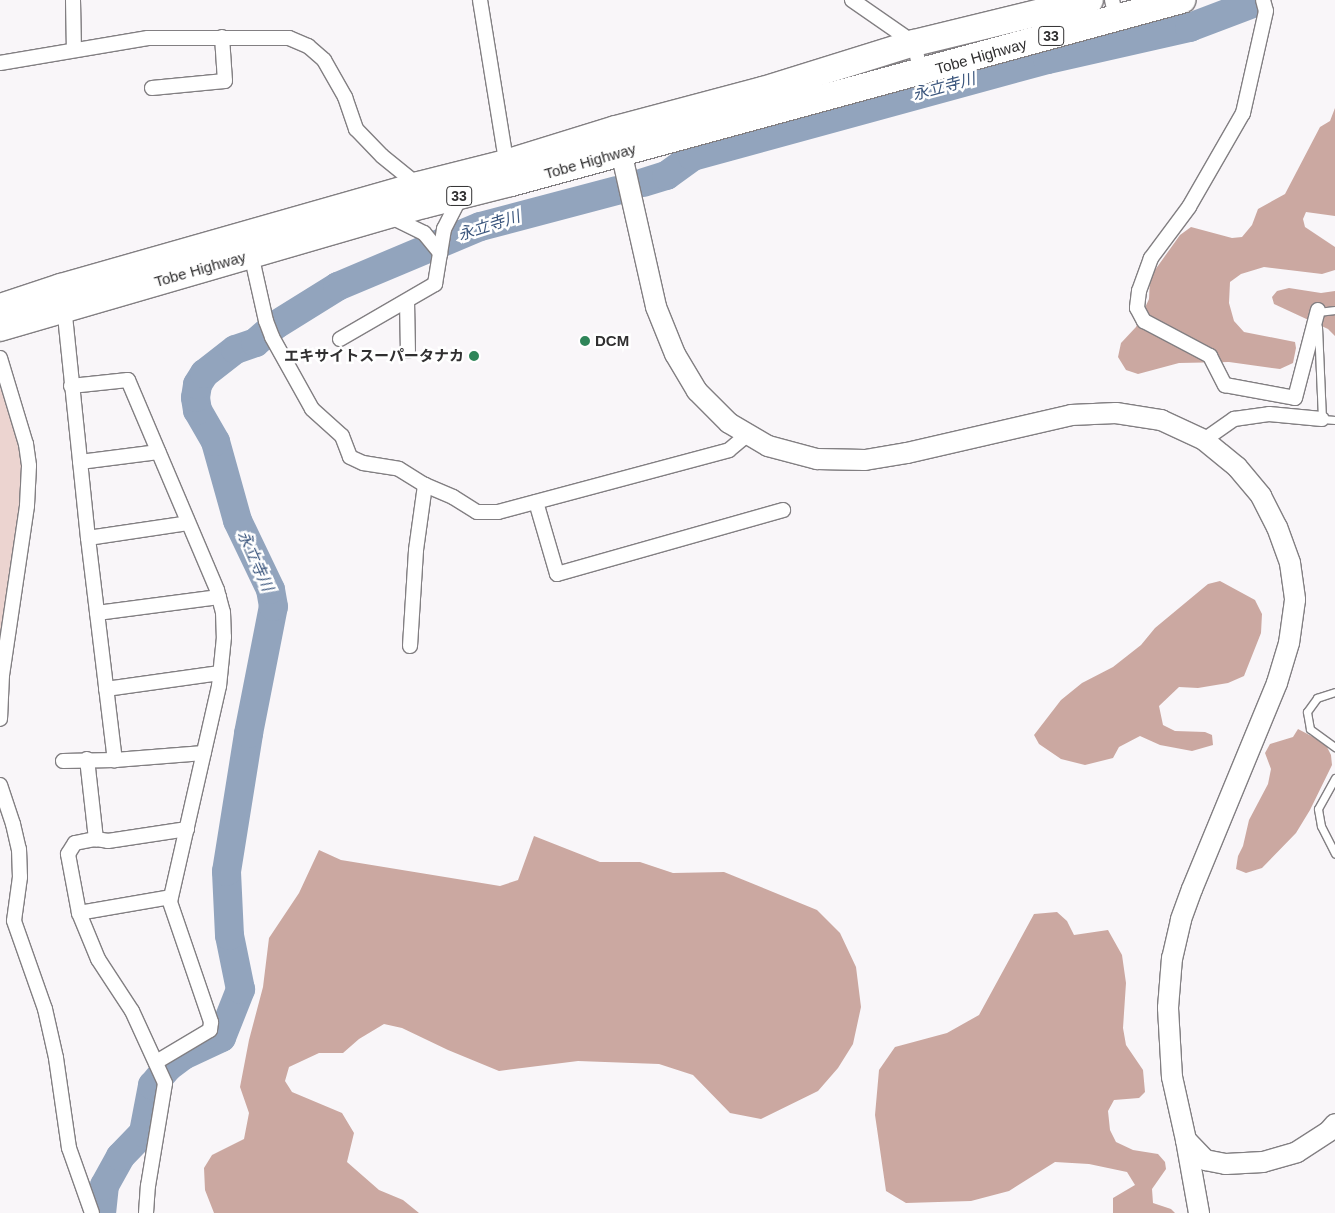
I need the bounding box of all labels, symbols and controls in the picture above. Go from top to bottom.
road number: 33 [1037,24,1065,48]
street label: Tobe Highway [933,34,1029,78]
water label: 永立寺川 [911,69,977,105]
street label: Tobe Highway [542,139,638,183]
road number: 33 [445,185,473,208]
water label: 永立寺川 [456,207,522,245]
street label: Tobe Highway [152,247,248,291]
place label: DCM [595,332,629,350]
marker: DCM [579,335,591,347]
place label: エキサイトスーパータナカ [284,347,464,365]
marker: エキサイトスーパータナカ [468,350,480,362]
water label: 永立寺川 [233,528,277,594]

